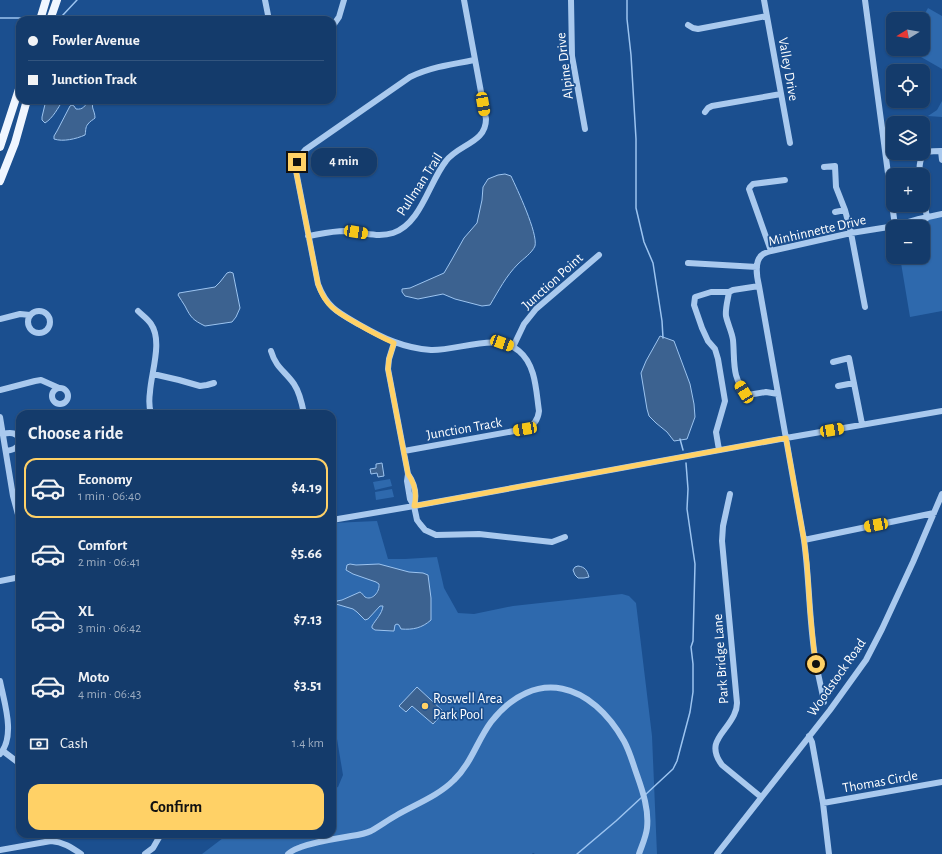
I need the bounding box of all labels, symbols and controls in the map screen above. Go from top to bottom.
north arrow [886,12,930,56]
map controls [886,12,930,264]
street label: Alpine Drive [554,32,576,100]
text: Fowler Avenue [52,33,140,48]
street label: Valley Drive [776,36,800,102]
button: locate [886,64,930,108]
text: Junction Track [52,72,137,87]
car [475,91,491,117]
button: layers [886,116,930,160]
callout: 4 min [311,148,377,176]
street label: Pullman Trail [394,151,445,218]
route end [288,153,306,171]
text: 4 min [329,155,359,168]
button: + [886,168,930,212]
street label: Minhinnette Drive [767,213,867,249]
button: − [886,220,930,264]
car [343,224,369,240]
street label: Junction Point [520,251,586,313]
car [489,333,515,353]
car [733,379,755,405]
street label: Junction Track [425,415,504,443]
car [512,421,538,437]
car [819,422,845,438]
text: Choose a ride [28,425,123,443]
icon: car [30,470,66,506]
text: Economy [78,472,132,487]
text: $4.19 [292,480,322,495]
text: 1 min · 06:40 [78,490,141,503]
car [863,517,889,533]
icon: car [30,536,66,572]
text: Comfort [78,538,127,553]
text: $5.66 [291,546,322,561]
text: 2 min · 06:41 [78,556,140,569]
icon: car [30,602,66,638]
text: XL [78,604,94,619]
text: $7.13 [293,612,322,627]
street label: Park Bridge Lane [711,613,731,705]
text: 3 min · 06:42 [78,622,141,635]
street label: Woodstock Road [805,636,869,719]
route start [807,655,825,673]
icon: car [30,668,66,704]
text: Moto [78,670,110,685]
text: $3.51 [293,678,322,693]
text: 4 min · 06:43 [78,688,141,701]
place label: Roswell Area Park Pool [433,692,503,722]
marker: Roswell Area Park Pool [420,701,430,711]
icon: cash [28,733,50,755]
text: Cash [60,736,88,751]
text: 1.4 km [292,737,324,750]
street label: Thomas Circle [841,768,919,796]
button: Confirm [28,784,324,830]

